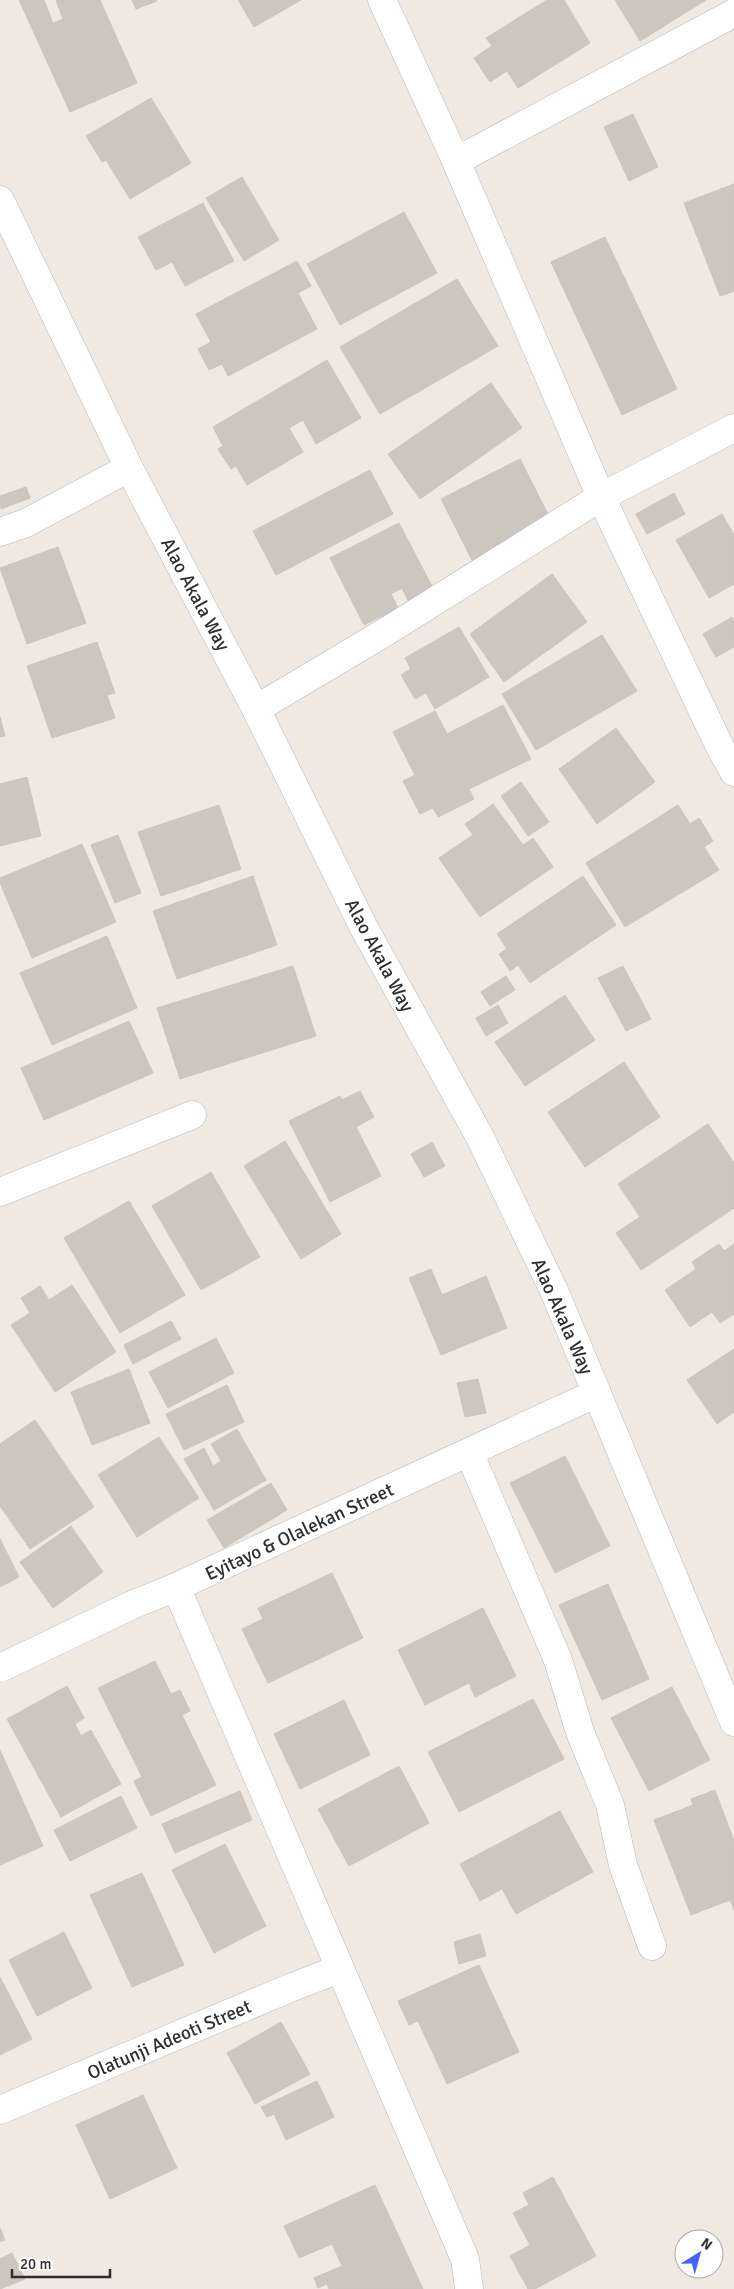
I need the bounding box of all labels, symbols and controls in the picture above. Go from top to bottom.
street label: Alao Akala Way [155,534,235,655]
street label: Alao Akala Way [339,895,419,1016]
street label: Alao Akala Way [526,1255,598,1378]
street label: Eyitayo & Olalekan Street [201,1478,398,1586]
street label: Olatunji Adeoti Street [84,1994,255,2085]
north arrow [674,2229,724,2279]
text: N [698,2234,716,2254]
scale bar [12,2246,110,2278]
text: 20 m [20,2255,51,2273]

